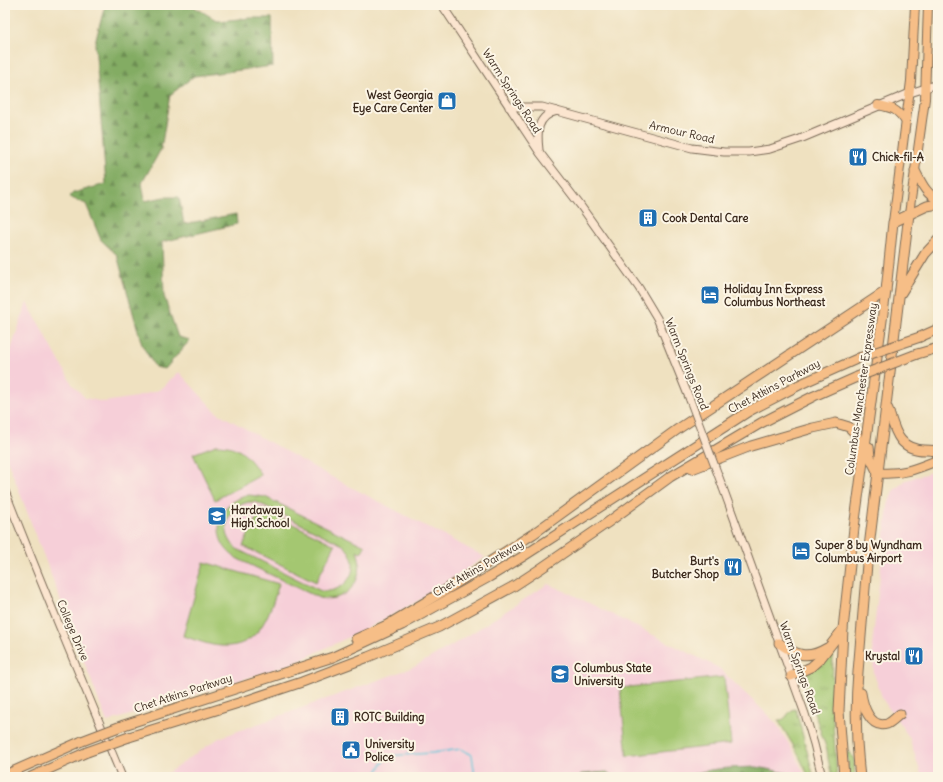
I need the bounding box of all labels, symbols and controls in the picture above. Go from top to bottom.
street label: Warm Springs Road [479,46,545,136]
place label: West Georgia Eye Care Center [353,88,434,116]
shop icon: West Georgia Eye Care Center [436,90,458,112]
street label: Armour Road [648,118,717,146]
restaurant icon: Chick-fil-A [847,146,869,168]
place label: Chick-fil-A [872,150,924,164]
building icon: Cook Dental Care [637,207,659,229]
place label: Cook Dental Care [662,211,748,225]
place label: Holiday Inn Express Columbus Northeast [724,282,825,309]
hotel icon: Holiday Inn Express Columbus Northeast [699,284,721,306]
street label: Columbus-Manchester Expressway [842,302,880,476]
street label: Warm Springs Road [662,316,712,413]
street label: Chet Atkins Parkway [725,356,823,416]
place label: Hardaway High School [231,503,289,531]
school or university icon: Hardaway High School [206,505,228,527]
street label: Chet Atkins Parkway [430,536,526,600]
place label: Super 8 by Wyndham Columbus Airport [815,538,922,566]
hotel icon: Super 8 by Wyndham Columbus Airport [790,540,812,562]
place label: Burt's Butcher Shop [652,554,719,582]
restaurant icon: Burt's Butcher Shop [722,556,744,578]
street label: College Drive [54,597,92,663]
street label: Warm Springs Road [777,620,824,717]
restaurant icon: Krystal [903,645,925,667]
place label: Krystal [865,649,900,664]
place label: Columbus State University [574,661,651,689]
school or university icon: Columbus State University [549,663,571,685]
street label: Chet Atkins Parkway [132,671,234,715]
building icon: ROTC Building [329,706,351,728]
place label: ROTC Building [354,710,424,725]
place label: University Police [365,737,414,764]
public building icon: University Police [340,739,362,761]

